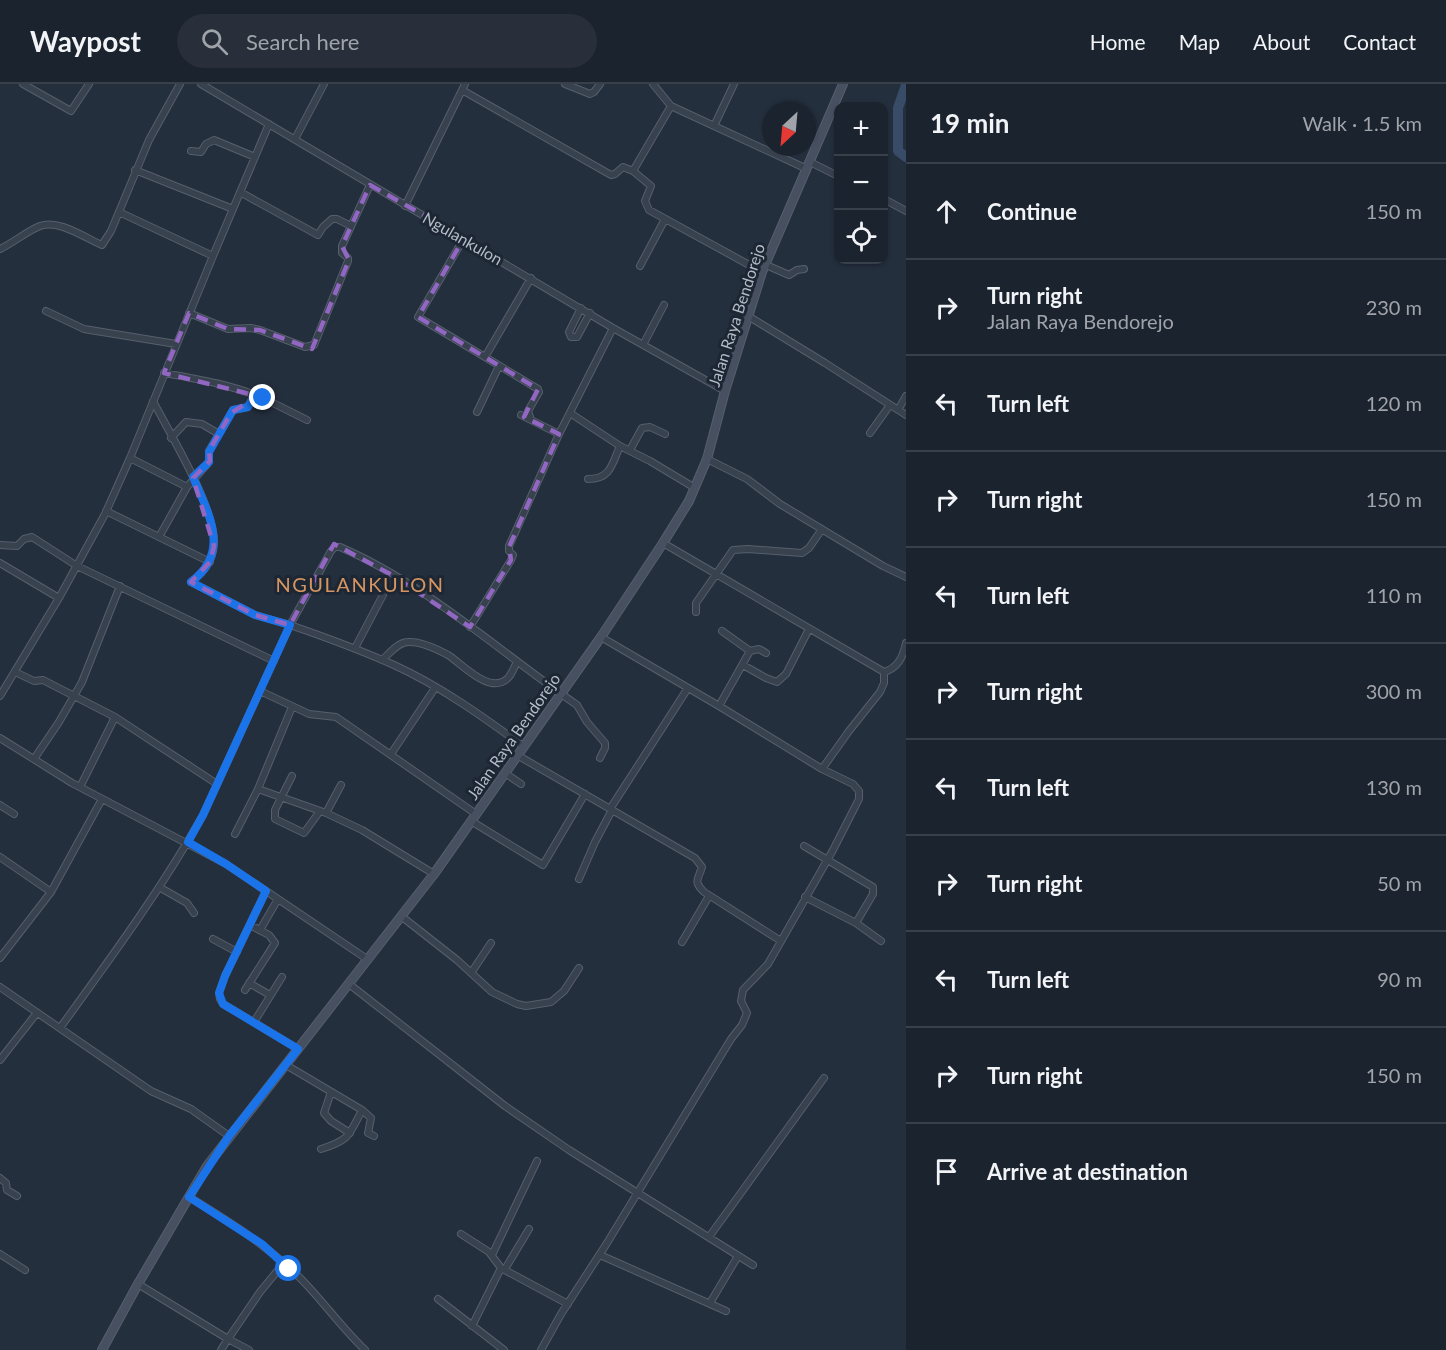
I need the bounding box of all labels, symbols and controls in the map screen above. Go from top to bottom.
search box [177,14,597,68]
text: Waypost [30,24,141,58]
icon: search [198,25,231,58]
text: Search here [246,28,359,55]
text: Home [1090,29,1146,54]
text: Map [1179,29,1220,54]
text: About [1253,29,1310,54]
text: Contact [1343,29,1416,54]
north arrow [762,102,816,156]
map controls [834,102,888,264]
button: + [834,102,888,156]
text: 19 min [930,107,1010,139]
text: Walk · 1.5 km [1303,111,1422,135]
button: − [834,156,888,210]
icon: ahead [930,195,963,228]
text: Continue [987,198,1077,225]
text: 150 m [1366,199,1422,223]
street label: Ngulankulon [420,208,506,268]
button: locate [834,210,888,264]
street label: Jalan Raya Bendorejo [704,241,768,389]
text: Turn right [987,282,1082,309]
icon: right [930,291,963,324]
text: 230 m [1366,295,1422,319]
text: Jalan Raya Bendorejo [987,309,1174,333]
route end [249,384,275,410]
icon: left [930,387,963,420]
text: Turn left [987,390,1069,417]
text: 120 m [1366,391,1422,415]
icon: right [930,483,963,516]
text: Turn right [987,486,1082,513]
text: 150 m [1366,487,1422,511]
district label: NGULANKULON [275,572,445,596]
icon: left [930,579,963,612]
text: Turn left [987,582,1069,609]
text: 110 m [1366,583,1422,607]
street label: Jalan Raya Bendorejo [462,669,564,803]
icon: right [930,675,963,708]
text: Turn right [987,678,1082,705]
text: 300 m [1366,679,1422,703]
icon: left [930,771,963,804]
text: Turn left [987,774,1069,801]
text: 130 m [1366,775,1422,799]
icon: right [930,867,963,900]
text: Turn right [987,870,1082,897]
text: 50 m [1377,871,1422,895]
icon: left [930,963,963,996]
text: Turn left [987,966,1069,993]
text: 90 m [1377,967,1422,991]
icon: right [930,1059,963,1092]
text: Turn right [987,1062,1082,1089]
text: 150 m [1366,1063,1422,1087]
icon: arrive [930,1155,963,1188]
text: Arrive at destination [987,1158,1188,1185]
route start [275,1255,301,1281]

